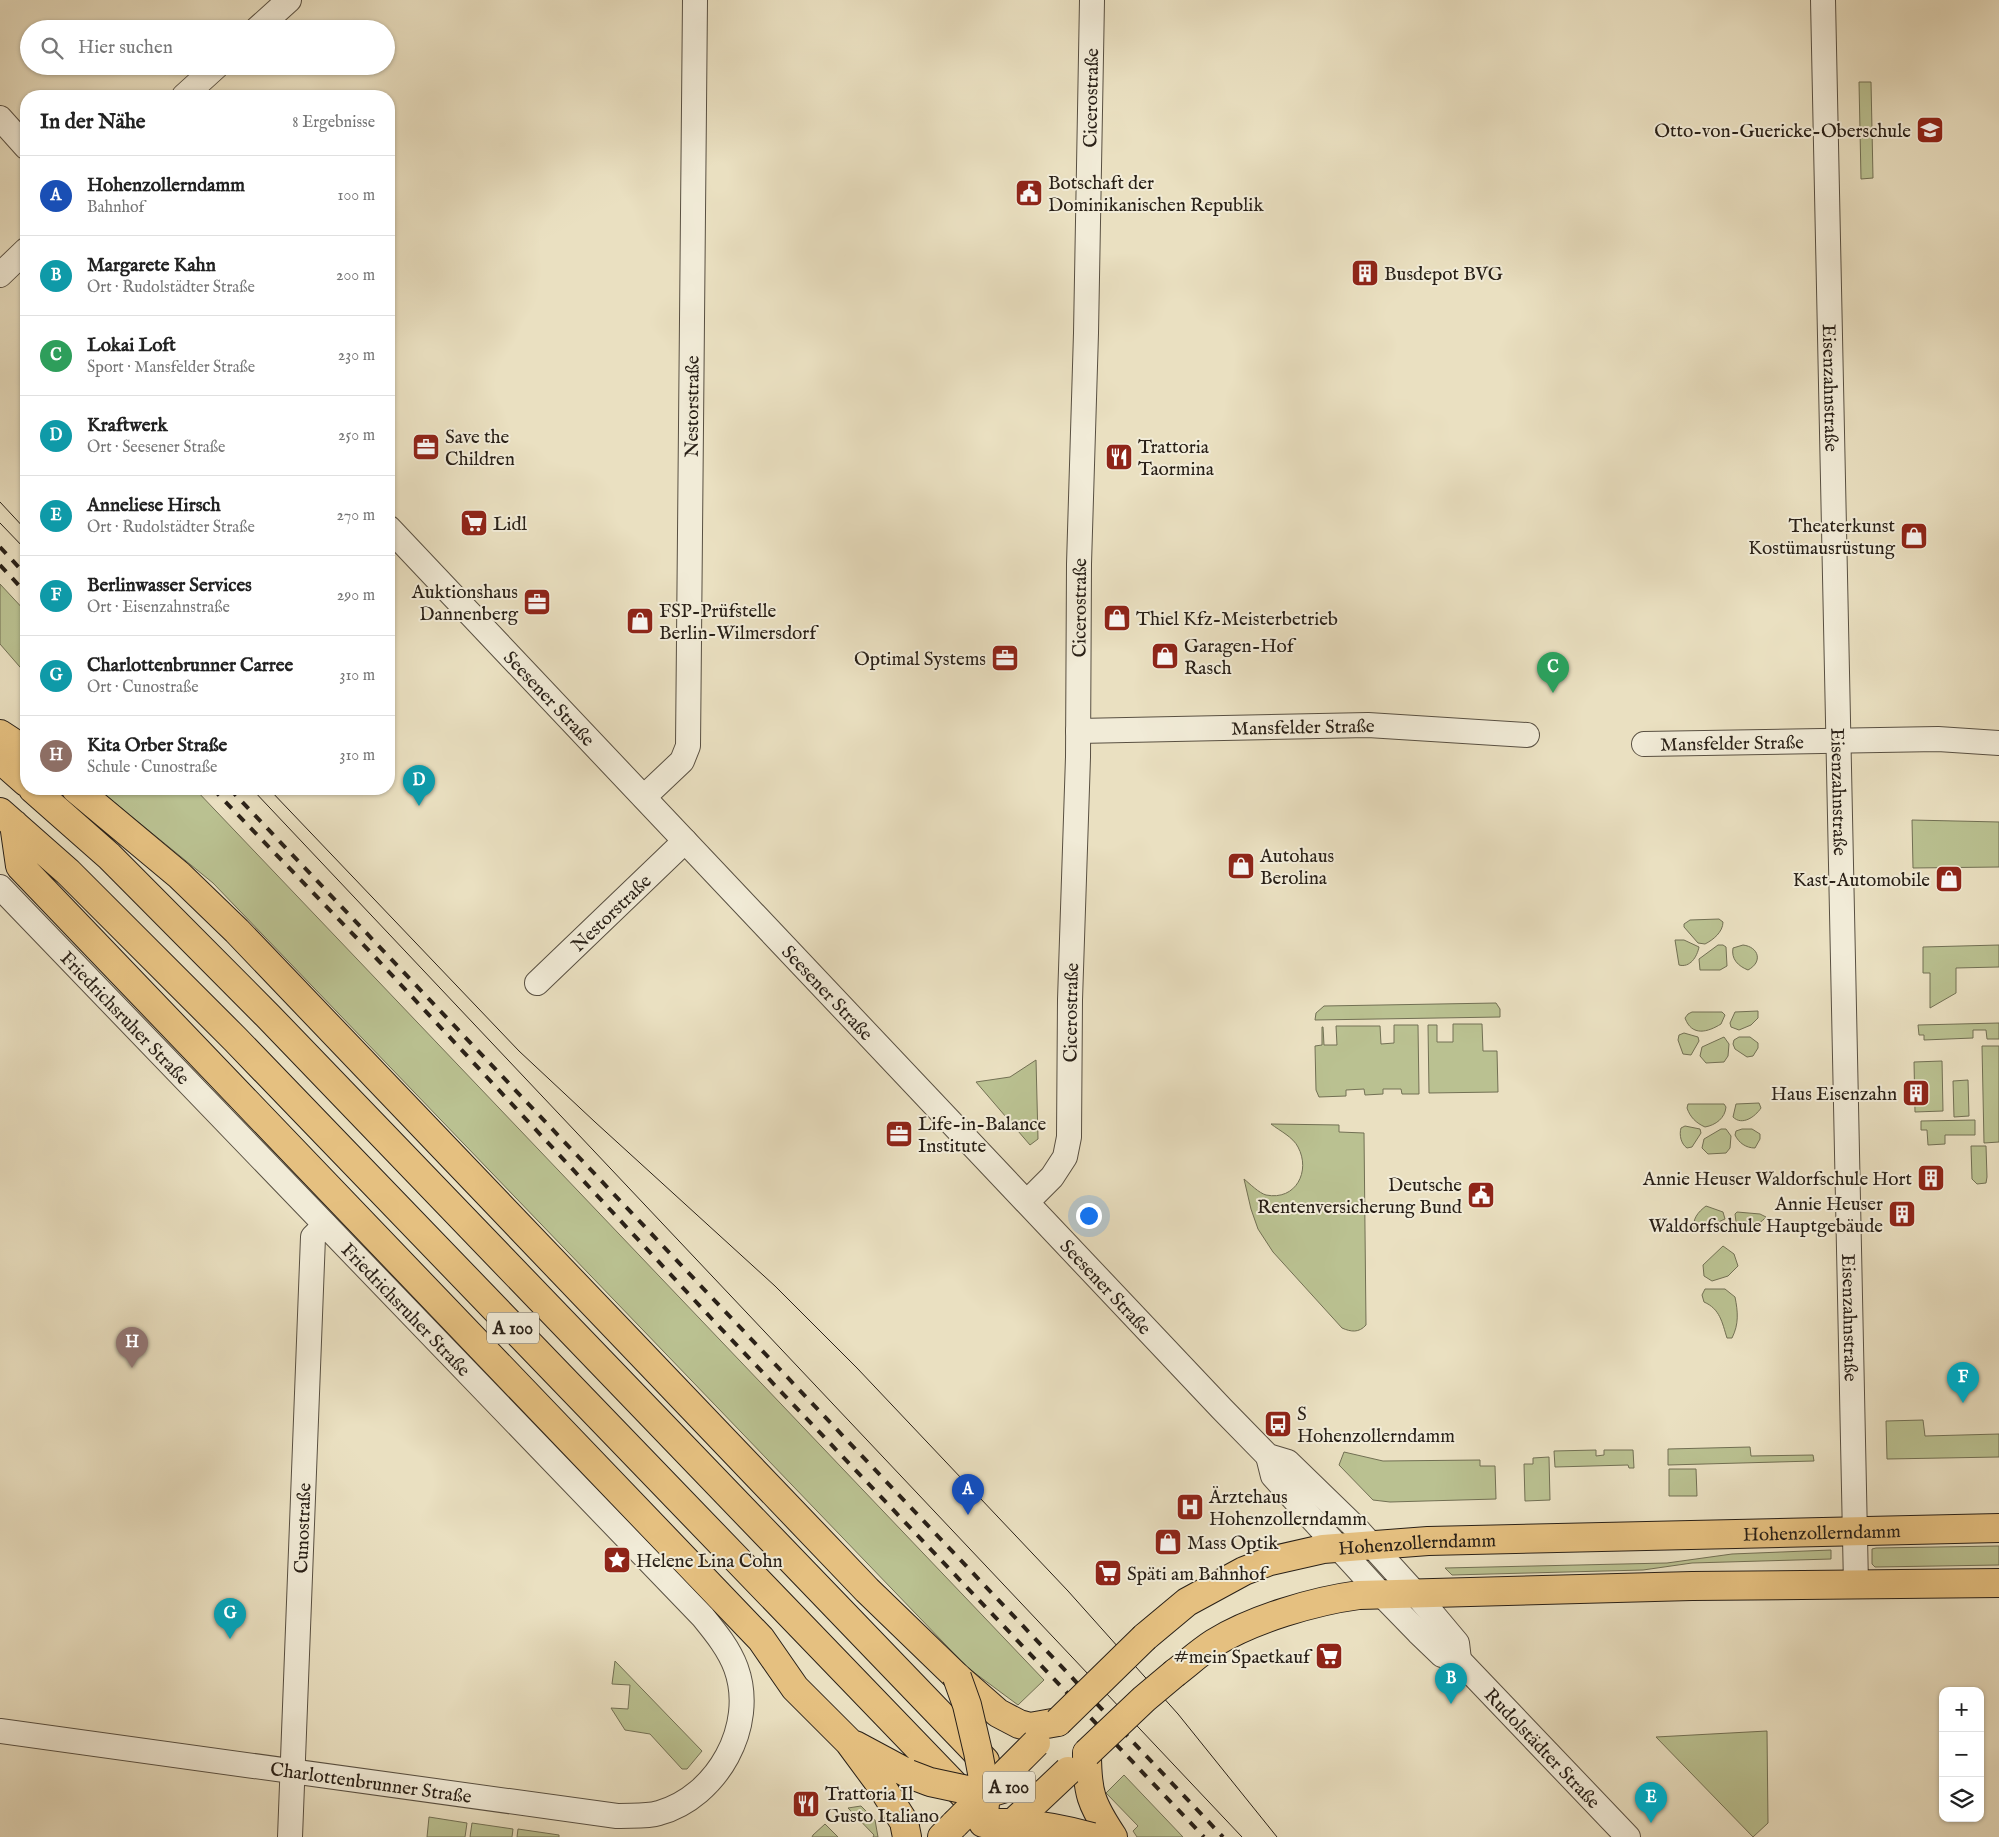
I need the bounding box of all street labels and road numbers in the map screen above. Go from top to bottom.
street label: Cicerostraße [1079,48,1105,148]
street label: Eisenzahnstraße [1816,324,1842,452]
street label: Nestorstraße [681,355,706,458]
street label: Cicerostraße [1069,557,1093,658]
street label: Seesener Straße [497,647,599,752]
street label: Mansfelder Straße [1231,715,1376,742]
street label: Eisenzahnstraße [1824,728,1851,856]
street label: Mansfelder Straße [1660,731,1804,758]
street label: Nestorstraße [567,870,657,958]
street label: Seesener Straße [776,941,878,1047]
street label: Friedrichsruher Straße [54,947,194,1091]
street label: Cicerostraße [1060,962,1085,1063]
street label: Seesener Straße [1054,1235,1156,1341]
street label: Friedrichsruher Straße [335,1239,475,1383]
street label: Eisenzahnstraße [1835,1254,1862,1382]
road number: A 100 [487,1312,539,1344]
street label: Cunostraße [290,1482,318,1574]
street label: Hohenzollerndamm [1743,1520,1901,1548]
street label: Hohenzollerndamm [1337,1529,1497,1562]
street label: Rudolstädter Straße [1478,1684,1605,1815]
street label: Charlottenbrunner Straße [269,1758,473,1810]
road number: A 100 [983,1771,1035,1802]

